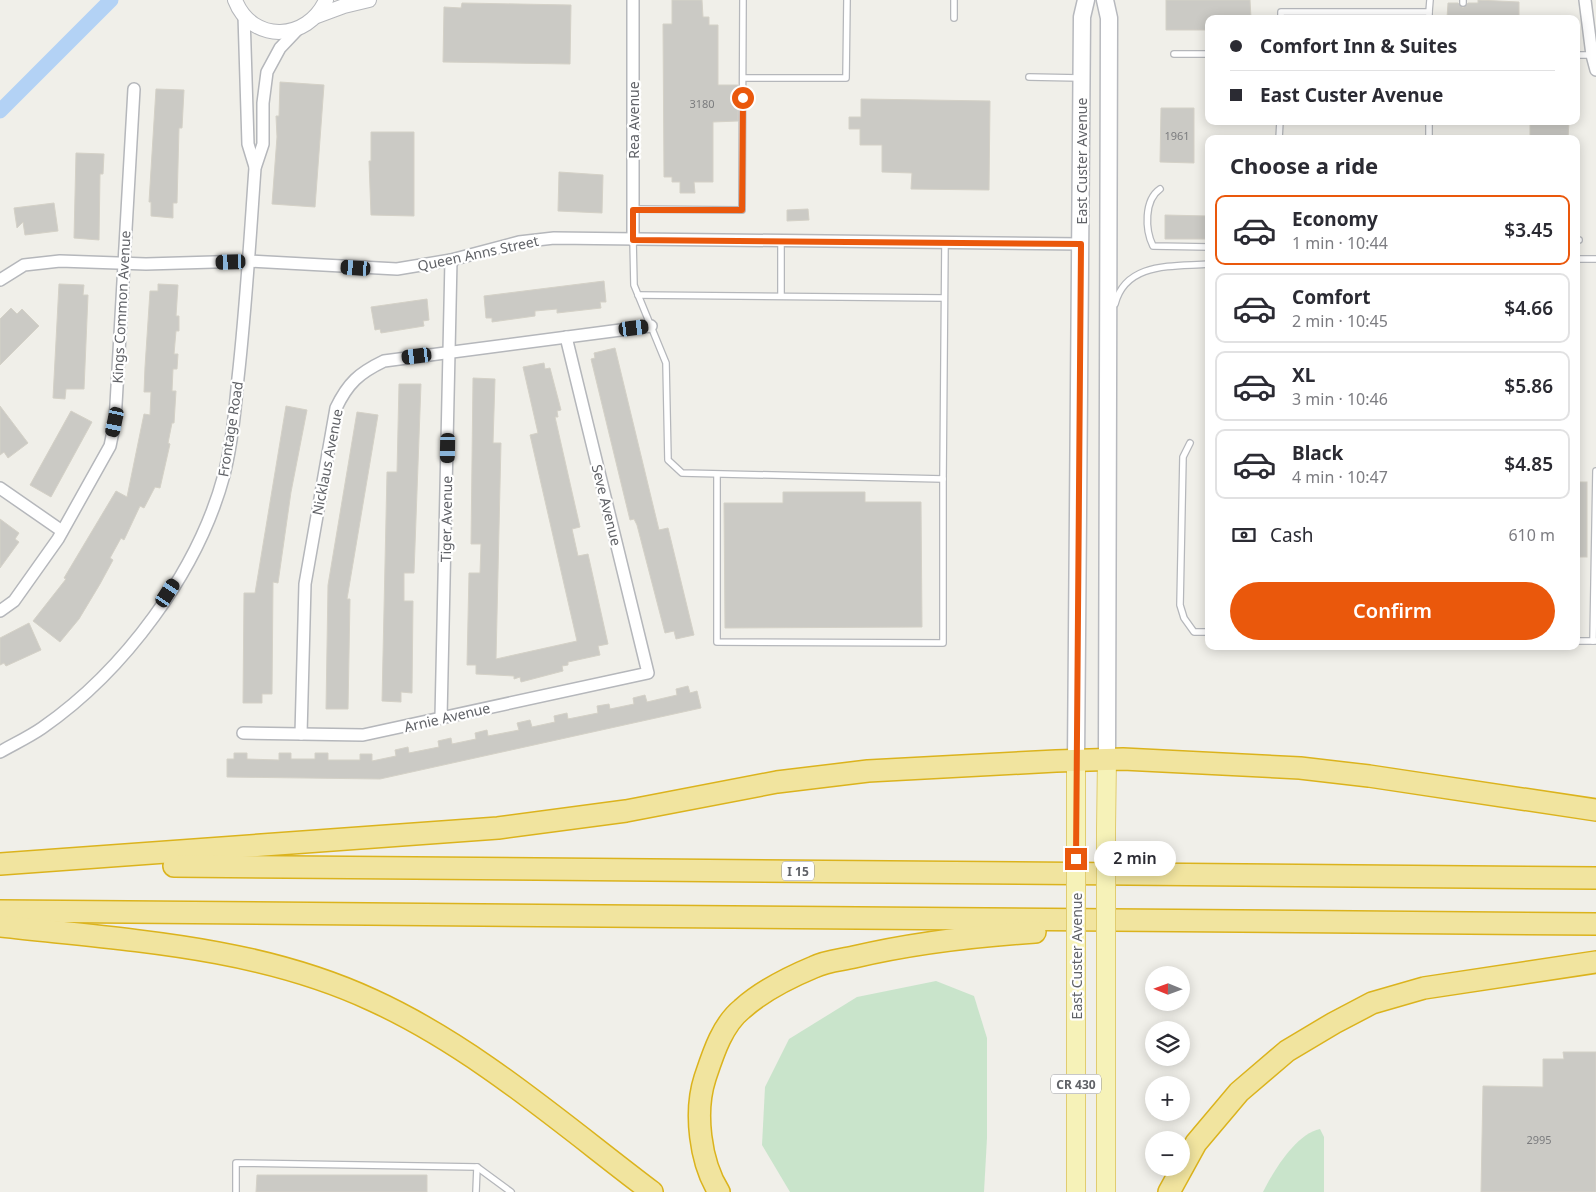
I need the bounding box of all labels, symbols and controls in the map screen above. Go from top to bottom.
text: Comfort Inn & Suites [1260,33,1457,59]
street label: Rea Avenue [624,81,643,159]
text: East Custer Avenue [1260,82,1443,108]
route start [732,87,754,109]
house number: 3180 [689,96,715,111]
street label: East Custer Avenue [1072,98,1091,224]
house number: 1961 [1164,128,1190,143]
text: Choose a ride [1230,150,1378,180]
text: Economy [1292,206,1378,232]
icon: car [1232,208,1277,253]
text: $3.45 [1504,217,1553,243]
street label: Kings Common Avenue [108,230,135,384]
street label: Queen Anns Street [416,231,540,275]
text: 1 min · 10:44 [1292,232,1388,254]
car [215,254,246,270]
car [340,259,371,277]
text: Comfort [1292,284,1371,310]
icon: car [1232,286,1277,331]
text: $4.66 [1504,295,1553,321]
text: 2 min · 10:45 [1292,310,1388,332]
car [618,319,649,337]
car [401,347,432,365]
text: XL [1292,362,1315,388]
icon: car [1232,364,1277,409]
text: $5.86 [1504,373,1553,399]
street label: Frontage Road [213,380,247,478]
text: 3 min · 10:46 [1292,388,1388,410]
car [104,406,125,438]
street label: Nicklaus Avenue [307,407,347,517]
car [440,433,455,463]
text: Black [1292,440,1343,466]
icon: car [1232,442,1277,487]
text: $4.85 [1504,451,1553,477]
street label: Seve Avenue [588,462,626,548]
text: 4 min · 10:47 [1292,466,1388,488]
street label: Tiger Avenue [436,476,456,562]
icon: cash [1230,521,1258,549]
text: Cash [1270,522,1314,548]
text: 610 m [1508,524,1555,546]
car [153,576,182,610]
button: Confirm [1230,582,1555,640]
street label: Arnie Avenue [402,698,492,736]
callout: 2 min [1094,842,1176,876]
text: 2 min [1113,847,1157,869]
route end [1065,848,1087,870]
road number: I 15 [782,861,814,880]
street label: East Custer Avenue [1067,893,1086,1019]
north arrow [1145,966,1190,1011]
map controls [1145,966,1190,1176]
button: layers [1145,1021,1190,1066]
road number: CR 430 [1051,1074,1101,1094]
button: + [1145,1076,1190,1121]
button: − [1145,1131,1190,1176]
house number: 2995 [1526,1132,1552,1147]

